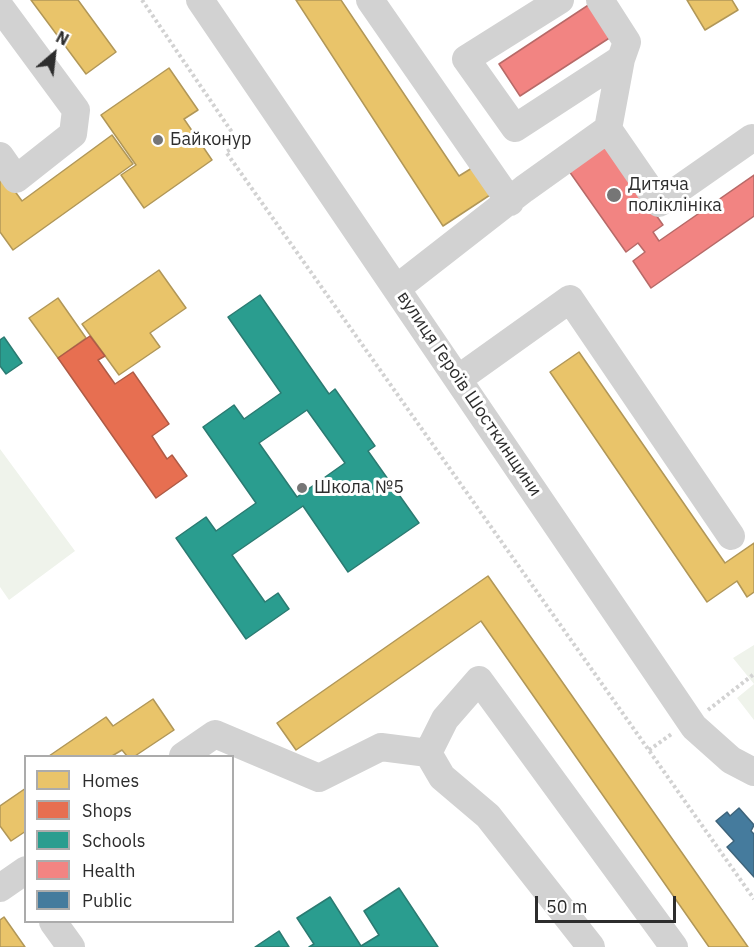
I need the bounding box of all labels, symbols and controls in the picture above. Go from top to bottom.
north arrow [24,24,84,84]
text: N [53,27,72,50]
place label: Байконур [170,129,251,151]
marker: Байконур [151,133,165,147]
place label: Дитяча поліклініка [628,174,722,216]
marker: Дитяча поліклініка [605,186,623,204]
street label: вулиця Героїв Шосткинщини [392,287,546,501]
place label: Школа №5 [314,477,404,499]
marker: Школа №5 [295,481,309,495]
legend [24,755,234,923]
text: Homes [82,769,139,792]
text: Shops [82,799,132,822]
text: Schools [82,829,146,852]
text: Health [82,859,136,882]
scale bar [538,884,679,922]
text: Public [82,889,132,912]
text: 50 m [546,895,588,918]

